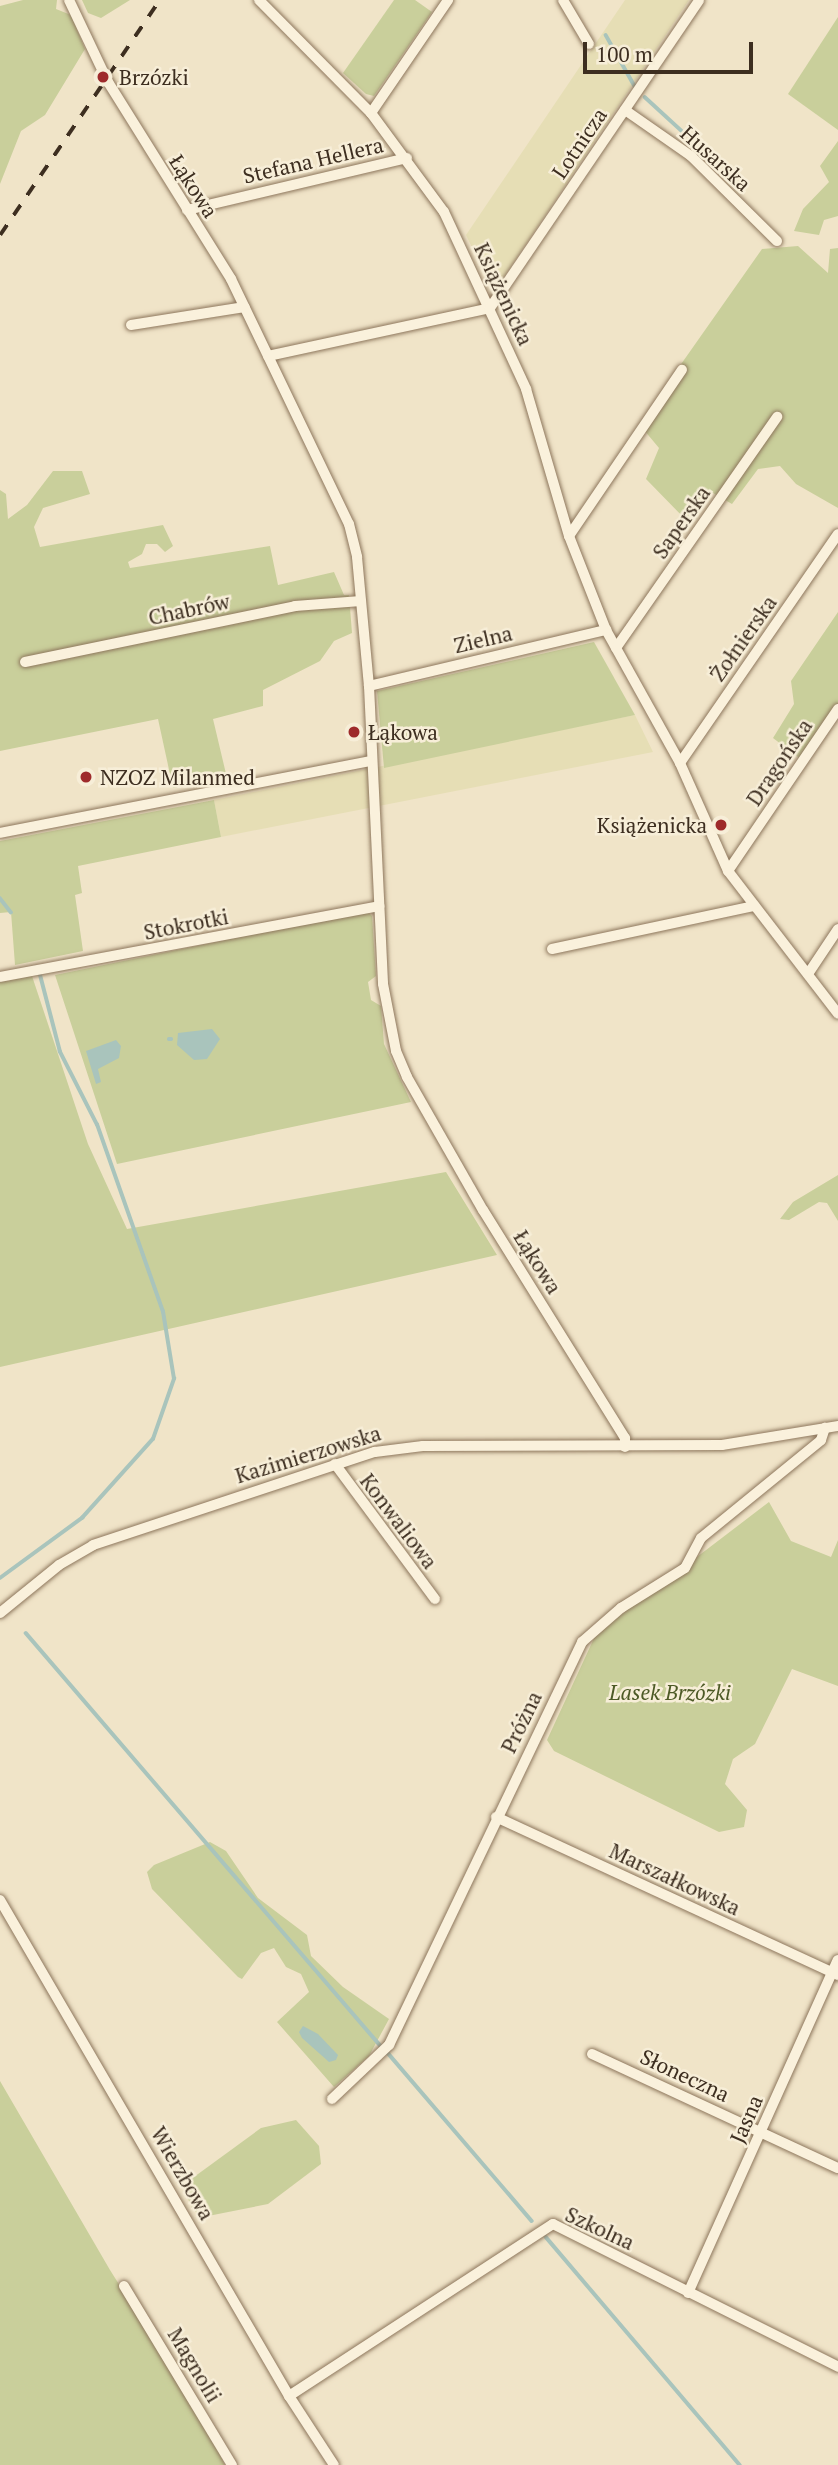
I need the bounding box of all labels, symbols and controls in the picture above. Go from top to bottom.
scale bar [586,28,756,72]
text: 100 m [596,40,653,68]
place label: Brzózki [119,64,189,90]
marker: Brzózki [93,67,113,87]
street label: Lotnicza [546,103,612,183]
street label: Husarska [676,120,756,196]
street label: Stefana Hellera [240,132,386,188]
street label: Łąkowa [164,150,224,222]
street label: Książenicka [469,239,539,349]
street label: Saperska [647,481,715,563]
street label: Chabrów [146,588,232,630]
street label: Żołnierska [704,590,782,686]
street label: Zielna [451,620,515,658]
street label: Dragońska [741,714,817,810]
place label: Łąkowa [368,719,438,745]
marker: Łąkowa [346,724,362,740]
place label: NZOZ Milanmed [100,764,255,790]
marker: NZOZ Milanmed [78,769,94,785]
place label: Książenicka [597,812,707,838]
marker: Książenicka [713,817,729,833]
street label: Stokrotki [141,903,231,945]
street label: Łąkowa [509,1226,567,1298]
street label: Kazimierzowska [232,1420,384,1488]
street label: Konwaliowa [355,1469,443,1573]
park label: Lasek Brzózki [609,1679,731,1705]
street label: Próżna [495,1687,547,1757]
street label: Marszałkowska [606,1838,744,1920]
street label: Słoneczna [636,2043,734,2107]
street label: Jasna [724,2091,768,2147]
street label: Wierzbowa [146,2122,220,2224]
street label: Szkolna [562,2201,638,2255]
street label: Magnolii [163,2323,227,2407]

